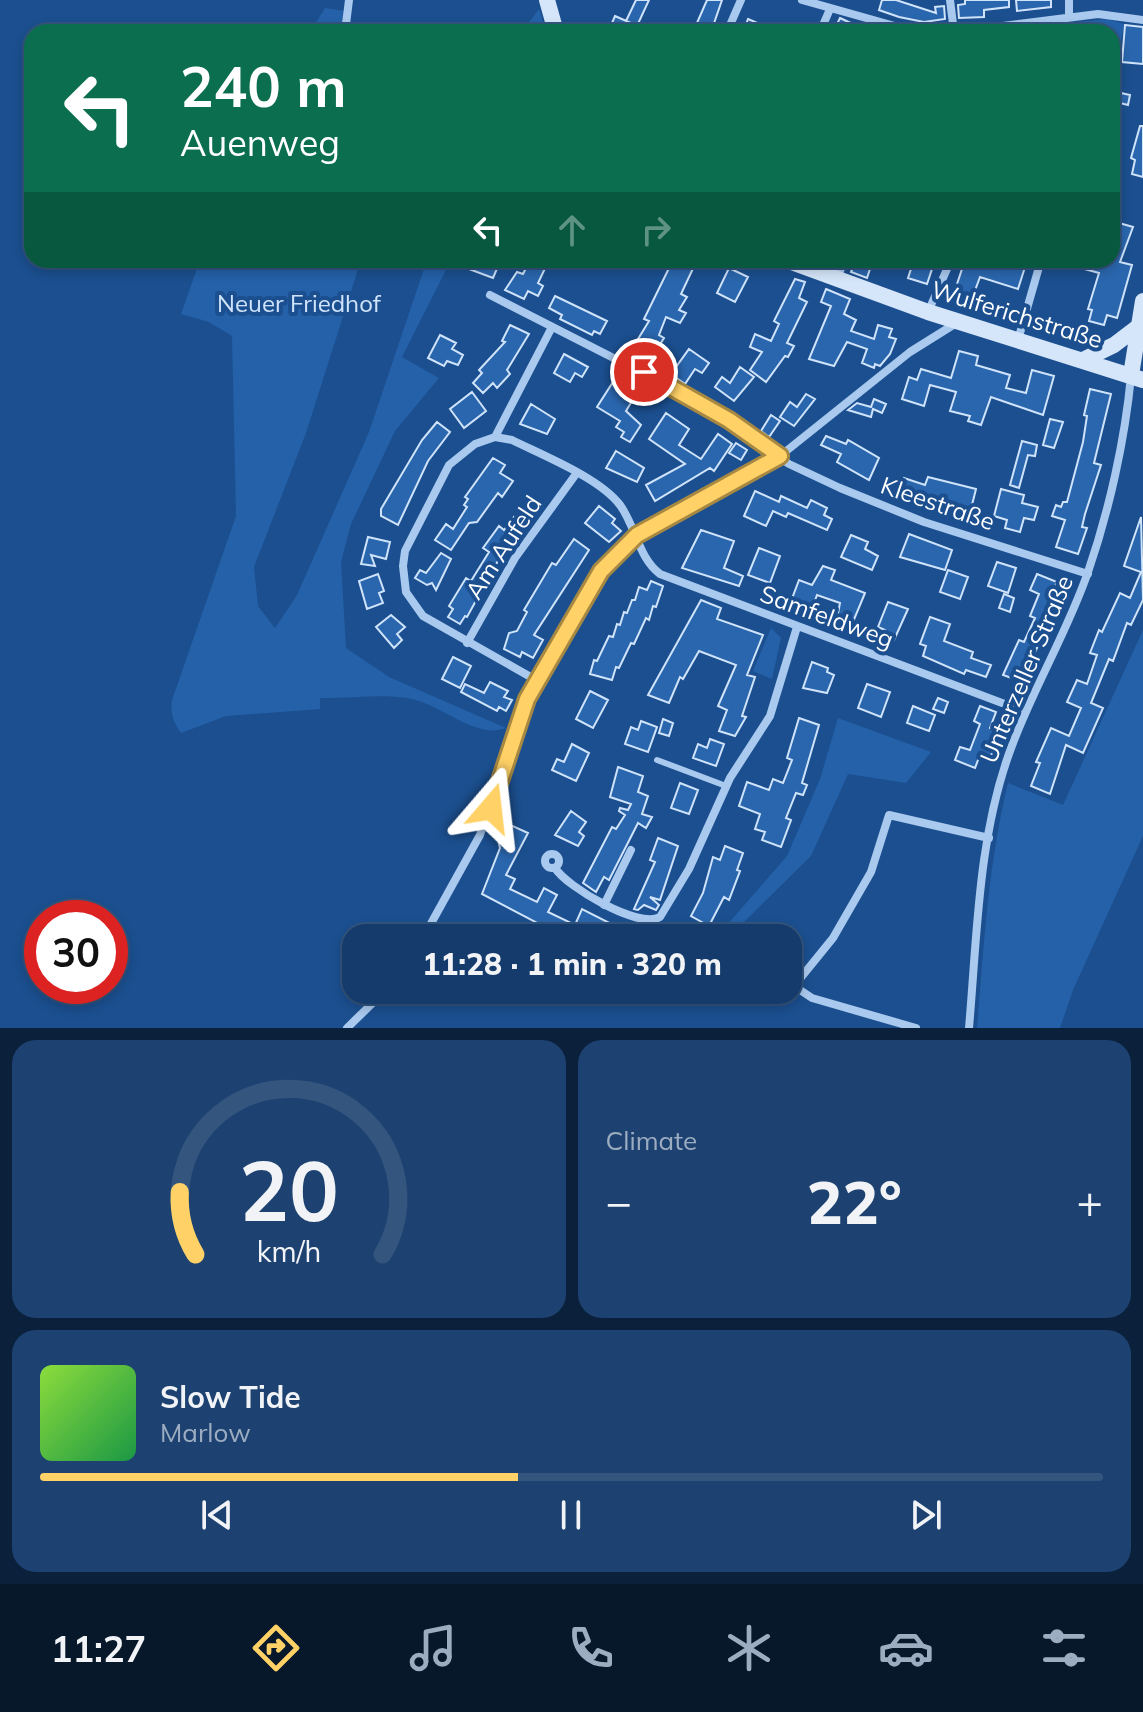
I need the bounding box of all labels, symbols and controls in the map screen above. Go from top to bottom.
text: 240 m [180,51,347,121]
icon: left [48,56,152,160]
text: Auenweg [180,120,340,165]
icon: left [466,208,510,252]
icon: ahead [550,208,594,252]
icon: right [634,208,678,252]
street label: Wulferichstraße [928,274,1106,354]
park label: Neuer Friedhof [217,288,382,318]
pin [610,338,678,406]
icon: arrive [622,350,666,394]
street label: Kleestraße [877,470,999,536]
street label: Am Aufeld [458,490,548,604]
street label: Unterzeller Straße [973,571,1079,767]
street label: Samfeldweg [756,578,898,654]
position arrow [449,766,533,850]
speed limit sign: 30 [24,900,128,1004]
text: 11:28 · 1 min · 320 m [422,945,722,983]
text: Climate [606,1124,697,1157]
text: 20 [239,1137,339,1242]
text: 22° [807,1164,902,1239]
text: − [606,1174,632,1229]
text: + [1077,1174,1103,1229]
text: km/h [256,1233,321,1269]
text: Slow Tide [160,1378,301,1416]
text: Marlow [160,1416,251,1449]
icon: previous [195,1493,239,1537]
icon: pause [549,1493,593,1537]
icon: next [904,1493,948,1537]
icon: directions [248,1620,304,1676]
icon: music [405,1620,461,1676]
icon: phone [563,1620,619,1676]
icon: climate [721,1620,777,1676]
icon: car [878,1620,934,1676]
icon: filters [1036,1620,1092,1676]
text: 11:27 [51,1626,146,1671]

